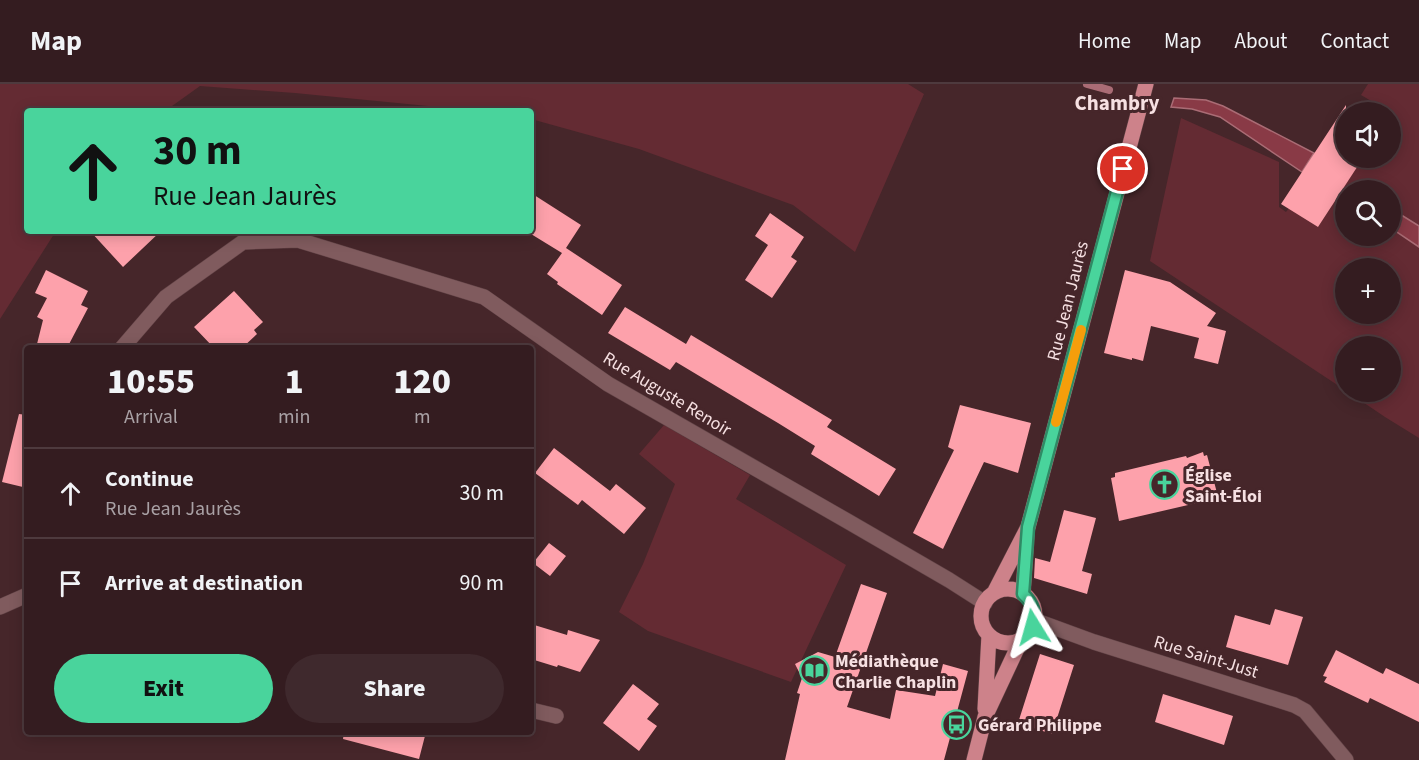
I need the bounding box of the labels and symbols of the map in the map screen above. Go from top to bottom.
district label: Chambry [1075,88,1159,118]
pin [1097,143,1148,194]
street label: Rue Jean Jaurès [1041,239,1095,363]
street label: Rue Auguste Renoir [598,346,737,443]
place label: Église Saint-Éloi [1185,463,1262,509]
church icon: Église Saint-Éloi [1148,469,1180,501]
position arrow [1001,595,1065,659]
street label: Rue Saint-Just [1151,629,1261,685]
place label: Médiathèque Charlie Chaplin [835,649,956,695]
library icon: Médiathèque Charlie Chaplin [798,655,830,687]
bus stop icon: Gérard Philippe [941,709,973,741]
place label: Gérard Philippe [978,713,1102,738]

